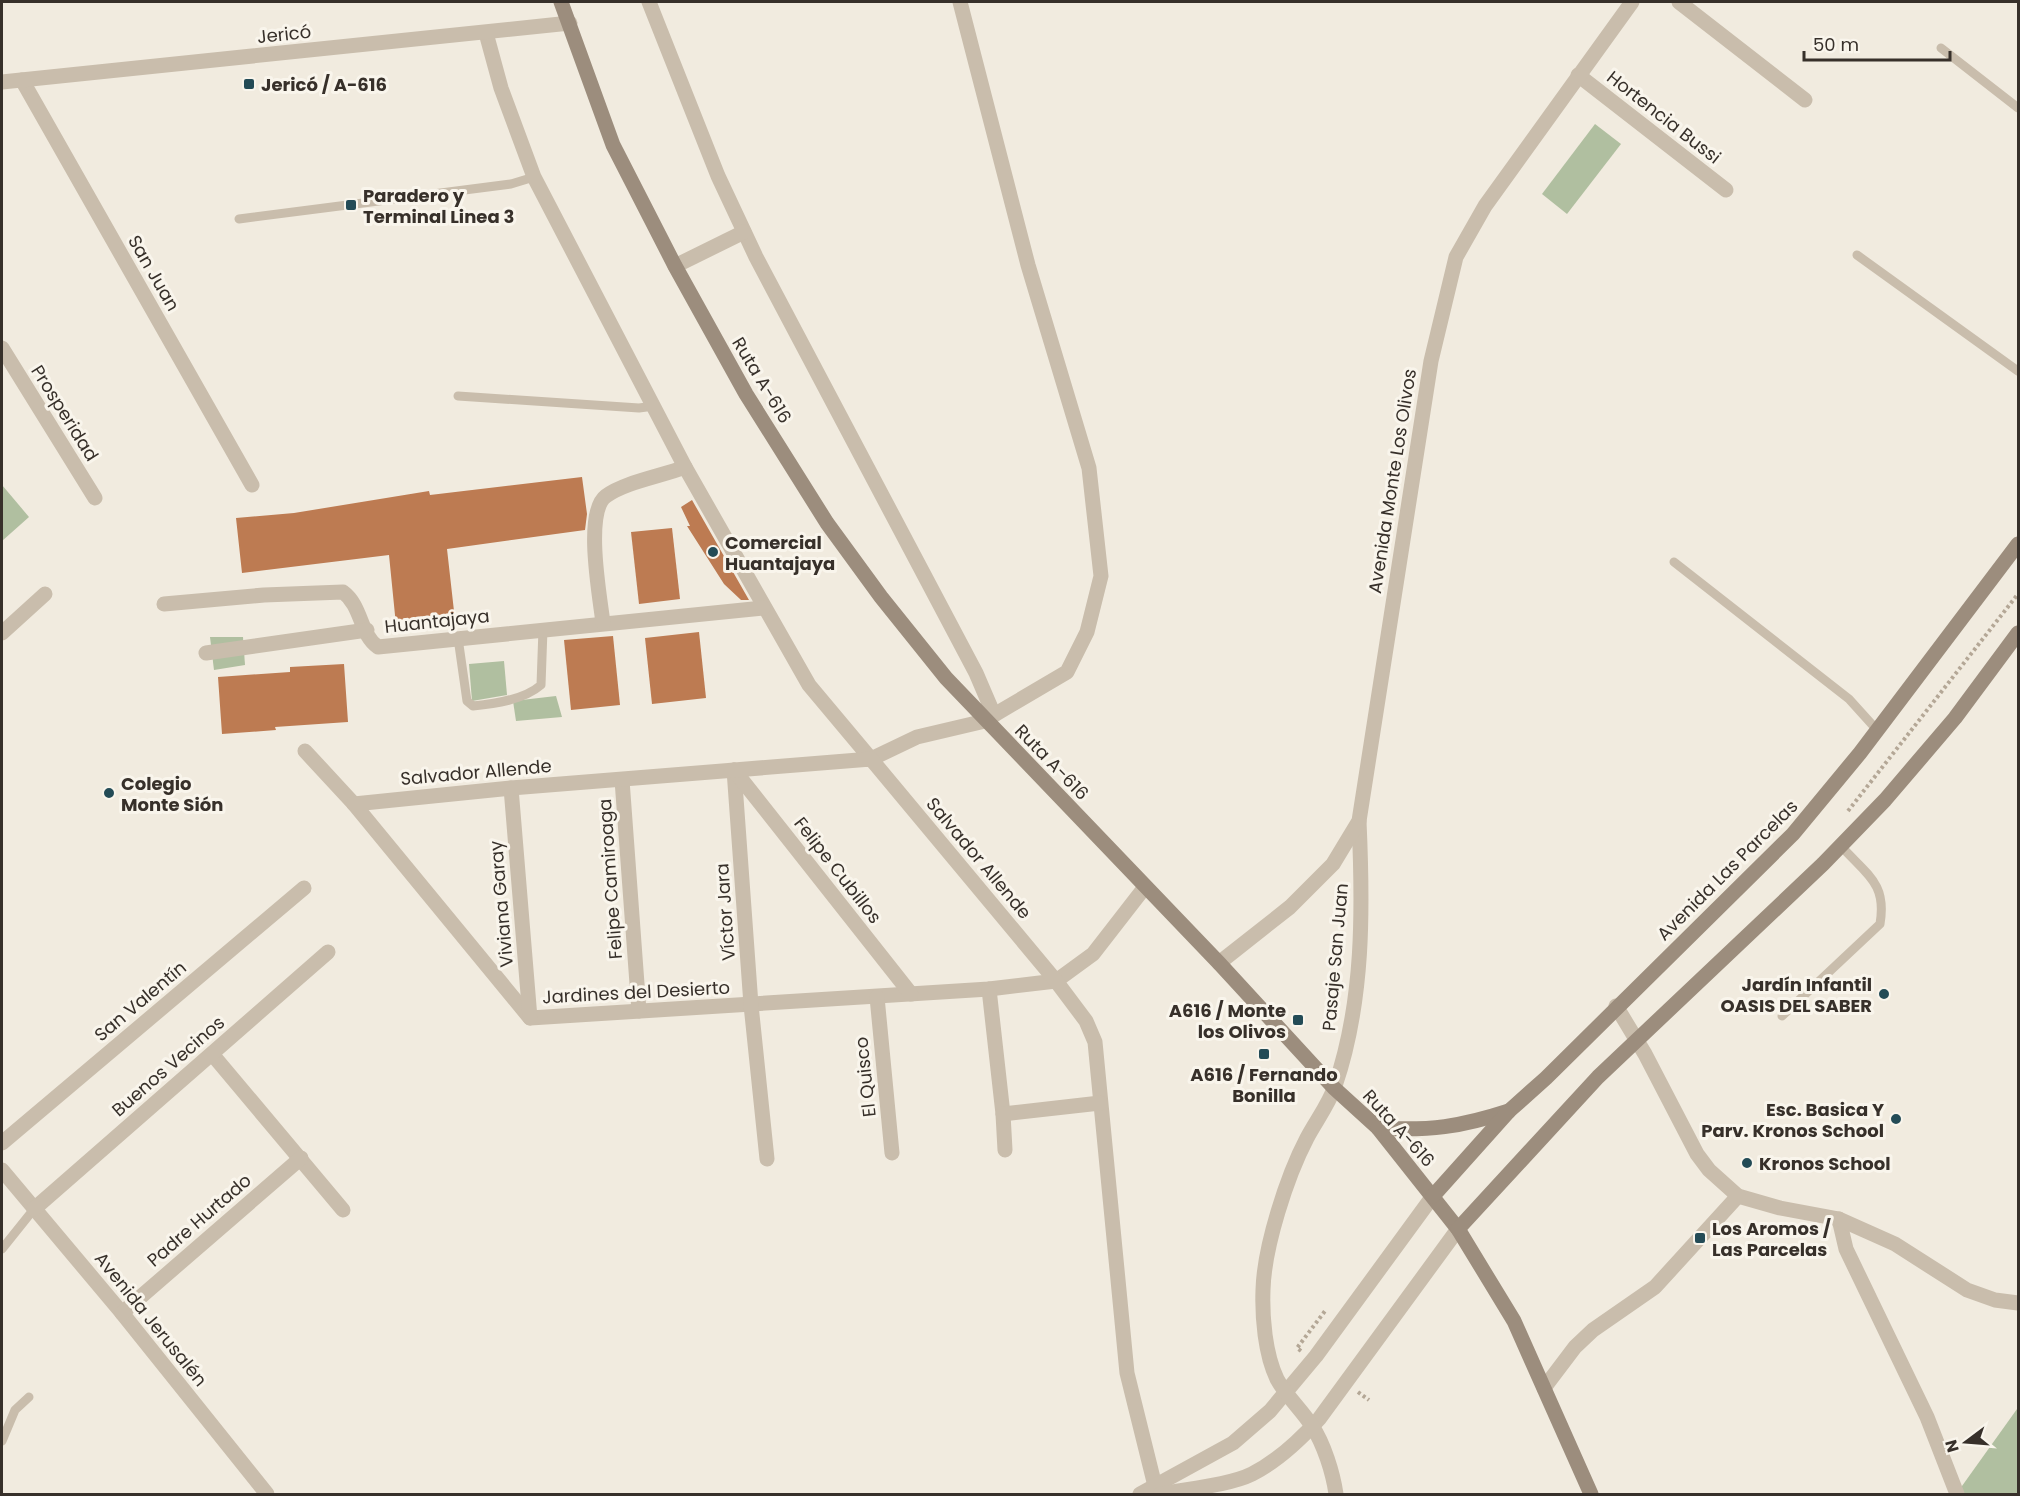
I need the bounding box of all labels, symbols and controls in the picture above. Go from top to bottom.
street label: Jericó [256,19,312,49]
scale bar [1804,24,1950,62]
text: 50 m [1813,32,1859,57]
street label: Hortencia Bussi [1602,65,1726,169]
place label: Jericó / A-616 [261,72,387,97]
marker: Jericó / A-616 [242,77,256,91]
place label: Paradero y Terminal Linea 3 [363,183,514,229]
marker: Paradero y Terminal Linea 3 [344,198,358,212]
street label: San Juan [122,230,186,316]
street label: Ruta A-616 [726,332,798,428]
street label: Prosperidad [26,360,104,466]
street label: Avenida Monte Los Olivos [1362,367,1422,595]
place label: Comercial Huantajaya [725,530,835,576]
marker: Comercial Huantajaya [706,545,720,559]
street label: Huantajaya [383,603,491,639]
street label: Ruta A-616 [1009,719,1095,805]
street label: Salvador Allende [399,753,553,791]
place label: Colegio Monte Sión [121,771,223,817]
marker: Colegio Monte Sión [102,786,116,800]
street label: Salvador Allende [921,792,1037,924]
street label: Avenida Las Parcelas [1651,794,1803,946]
street label: Felipe Camiroaga [592,798,628,960]
street label: Felipe Cubillos [788,811,888,929]
street label: Viviana Garay [483,840,519,968]
street label: Víctor Jara [709,862,741,962]
street label: Pasaje San Juan [1316,882,1354,1032]
street label: San Valentín [89,955,191,1047]
place label: Jardín Infantil OASIS DEL SABER [1720,972,1872,1018]
street label: Jardines del Desierto [541,975,731,1009]
marker: Jardín Infantil OASIS DEL SABER [1877,987,1891,1001]
place label: A616 / Monte los Olivos [1169,998,1286,1044]
street label: Buenos Vecinos [106,1010,230,1122]
marker: A616 / Monte los Olivos [1291,1013,1305,1027]
street label: El Quisco [848,1036,882,1118]
marker: A616 / Fernando Bonilla [1257,1047,1271,1061]
place label: A616 / Fernando Bonilla [1190,1062,1338,1108]
street label: Ruta A-616 [1357,1084,1441,1172]
place label: Esc. Basica Y Parv. Kronos School [1701,1097,1884,1143]
marker: Esc. Basica Y Parv. Kronos School [1889,1112,1903,1126]
place label: Kronos School [1759,1151,1891,1176]
marker: Kronos School [1740,1156,1754,1170]
street label: Padre Hurtado [142,1168,256,1272]
place label: Los Aromos / Las Parcelas [1712,1216,1831,1262]
marker: Los Aromos / Las Parcelas [1693,1231,1707,1245]
street label: Avenida Jerusalén [89,1247,213,1391]
north arrow [1936,1412,1996,1472]
text: N [1939,1437,1965,1455]

